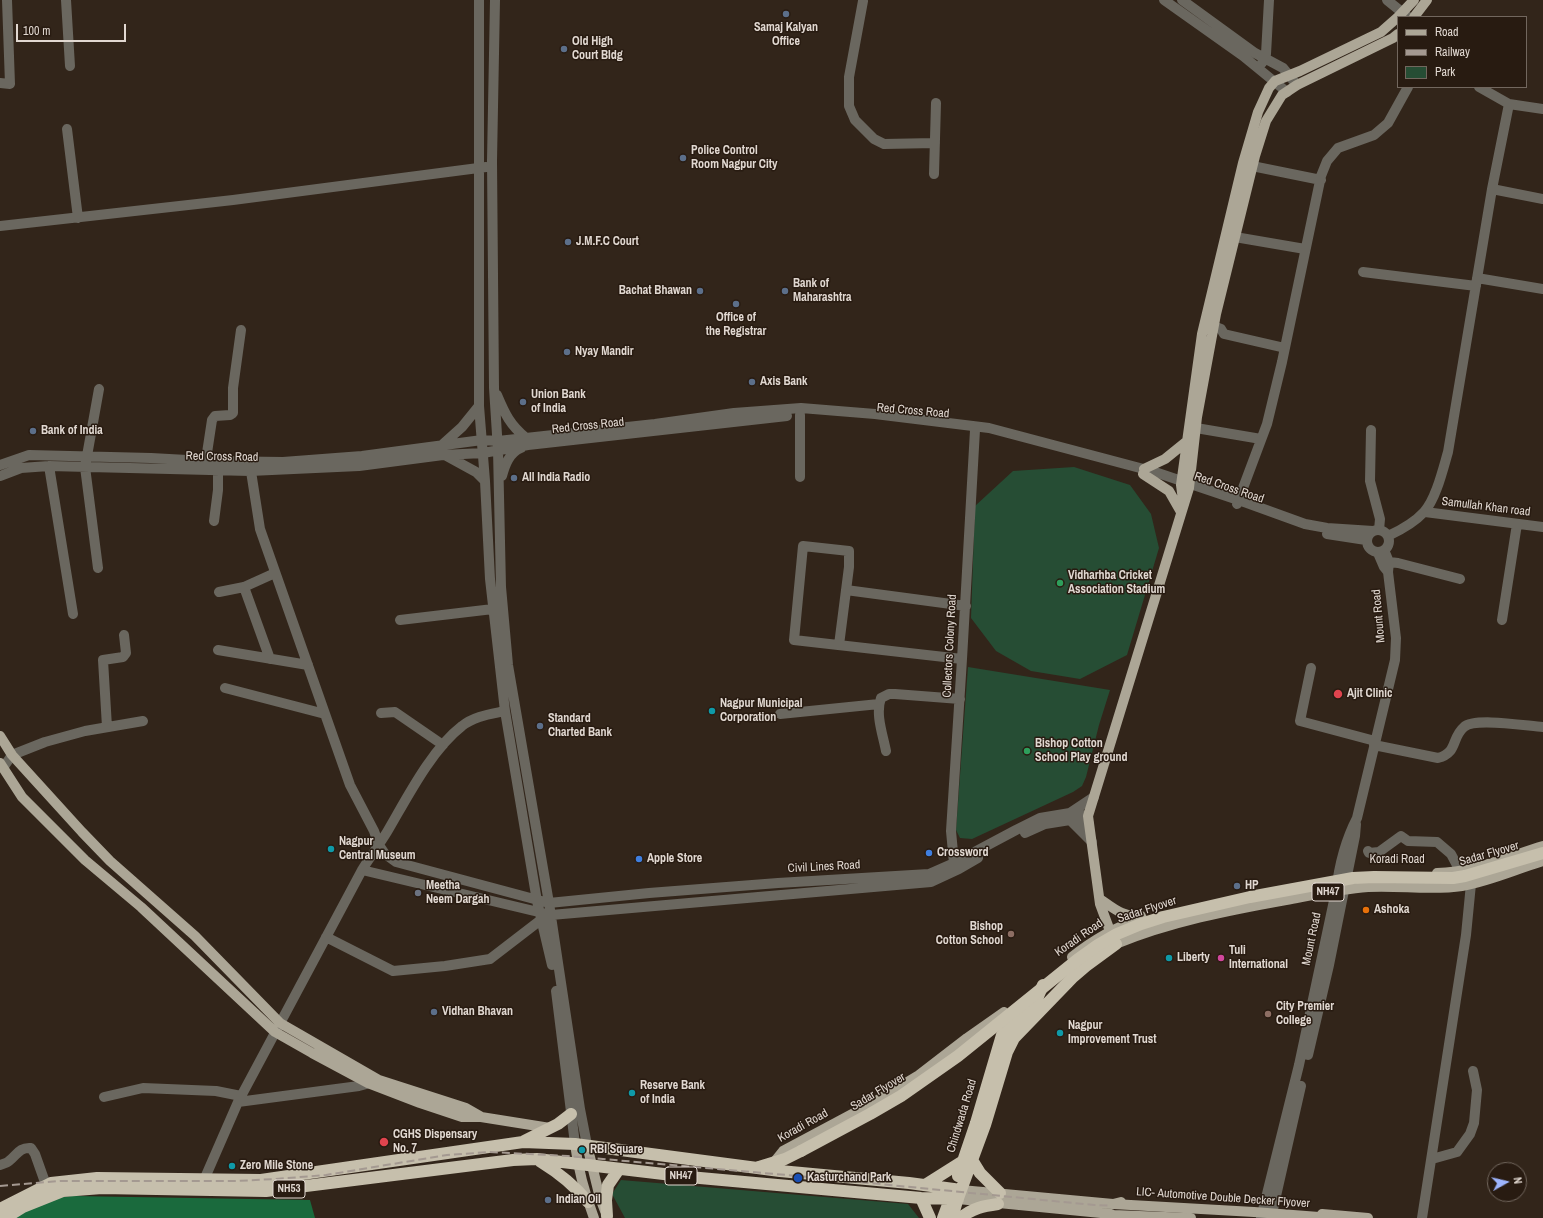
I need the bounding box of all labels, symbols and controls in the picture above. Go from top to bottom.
marker: Samaj Kalyan Office [781,9,791,19]
scale bar [18,16,128,42]
legend [1397,16,1527,88]
place label: Samaj Kalyan Office [754,21,818,49]
text: 100 m [23,23,50,39]
text: Road [1435,24,1459,40]
place label: Old High Court Bldg [572,35,623,63]
marker: Old High Court Bldg [559,44,569,54]
text: Railway [1435,44,1470,60]
text: Park [1435,64,1455,80]
place label: Police Control Room Nagpur City [691,144,777,172]
marker: Police Control Room Nagpur City [678,153,688,163]
place label: J.M.F.C Court [576,235,639,249]
marker: J.M.F.C Court [563,237,573,247]
place label: Bank of Maharashtra [793,277,852,305]
place label: Bachat Bhawan [619,284,692,298]
marker: Bachat Bhawan [695,286,705,296]
marker: Bank of Maharashtra [780,286,790,296]
marker: Office of the Registrar [731,299,741,309]
place label: Office of the Registrar [706,311,766,339]
place label: Nyay Mandir [575,345,634,359]
marker: Nyay Mandir [562,347,572,357]
place label: Axis Bank [760,375,808,389]
marker: Axis Bank [747,377,757,387]
place label: Union Bank of India [531,388,586,416]
marker: Union Bank of India [518,397,528,407]
street label: Red Cross Road [876,401,950,421]
street label: Red Cross Road [551,415,625,437]
place label: Bank of India [41,424,103,438]
marker: Bank of India [28,426,38,436]
street label: Red Cross Road [186,449,258,465]
street label: Red Cross Road [1192,469,1266,507]
place label: All India Radio [522,471,590,485]
marker: All India Radio [509,473,519,483]
street label: Samullah Khan road [1441,494,1531,520]
place label: Vidharhba Cricket Association Stadium [1068,569,1165,597]
marker: Vidharhba Cricket Association Stadium [1055,578,1065,588]
street label: Mount Road [1369,589,1389,643]
street label: Collectors Colony Road [940,594,960,698]
place label: Ajit Clinic [1347,687,1392,701]
marker: Ajit Clinic [1332,688,1344,700]
place label: Nagpur Municipal Corporation [720,697,803,725]
marker: Nagpur Municipal Corporation [707,706,717,716]
place label: Standard Charted Bank [548,712,612,740]
marker: Standard Charted Bank [535,721,545,731]
place label: Bishop Cotton School Play ground [1035,737,1127,765]
marker: Bishop Cotton School Play ground [1022,746,1032,756]
place label: Nagpur Central Museum [339,835,416,863]
street label: Sadar Flyover [1458,839,1520,869]
marker: Nagpur Central Museum [326,844,336,854]
place label: Crossword [937,846,988,860]
marker: Crossword [924,848,934,858]
place label: Apple Store [647,852,702,866]
street label: Koradi Road [1369,853,1425,867]
marker: Apple Store [634,854,644,864]
street label: Civil Lines Road [787,858,861,876]
place label: Meetha Neem Dargah [426,879,489,907]
place label: HP [1245,879,1259,893]
marker: HP [1232,881,1242,891]
road number: NH47 [1312,883,1344,901]
marker: Meetha Neem Dargah [413,888,423,898]
street label: Sadar Flyover [1116,894,1178,926]
place label: Ashoka [1374,903,1410,917]
marker: Ashoka [1361,905,1371,915]
street label: Mount Road [1299,911,1325,967]
street label: Koradi Road [1052,916,1106,960]
place label: Bishop Cotton School [936,920,1003,948]
marker: Bishop Cotton School [1006,929,1016,939]
place label: Tuli International [1229,944,1288,972]
place label: Liberty [1177,951,1210,965]
marker: Liberty [1164,953,1174,963]
marker: Tuli International [1216,953,1226,963]
place label: City Premier College [1276,1000,1334,1028]
place label: Vidhan Bhavan [442,1005,513,1019]
marker: Vidhan Bhavan [429,1007,439,1017]
marker: City Premier College [1263,1009,1273,1019]
place label: Nagpur Improvement Trust [1068,1019,1157,1047]
marker: Nagpur Improvement Trust [1055,1028,1065,1038]
street label: Sadar Flyover [848,1070,908,1114]
street label: Chindwada Road [944,1078,980,1154]
place label: Reserve Bank of India [640,1079,705,1107]
marker: Reserve Bank of India [627,1088,637,1098]
street label: Koradi Road [775,1106,831,1146]
place label: CGHS Dispensary No. 7 [393,1128,477,1156]
marker: CGHS Dispensary No. 7 [378,1136,390,1148]
place label: RBI Square [590,1143,643,1157]
marker: RBI Square [577,1145,587,1155]
place label: Zero Mile Stone [240,1159,313,1173]
marker: Zero Mile Stone [227,1161,237,1171]
north arrow [1487,1162,1527,1202]
road number: NH47 [665,1167,697,1185]
place label: Kasturchand Park [807,1171,891,1185]
marker: Kasturchand Park [792,1172,804,1184]
text: N [1511,1176,1525,1185]
road number: NH53 [273,1180,305,1198]
street label: LIC- Automotive Double Decker Flyover [1136,1185,1310,1211]
place label: Indian Oil [556,1193,601,1207]
marker: Indian Oil [543,1195,553,1205]

